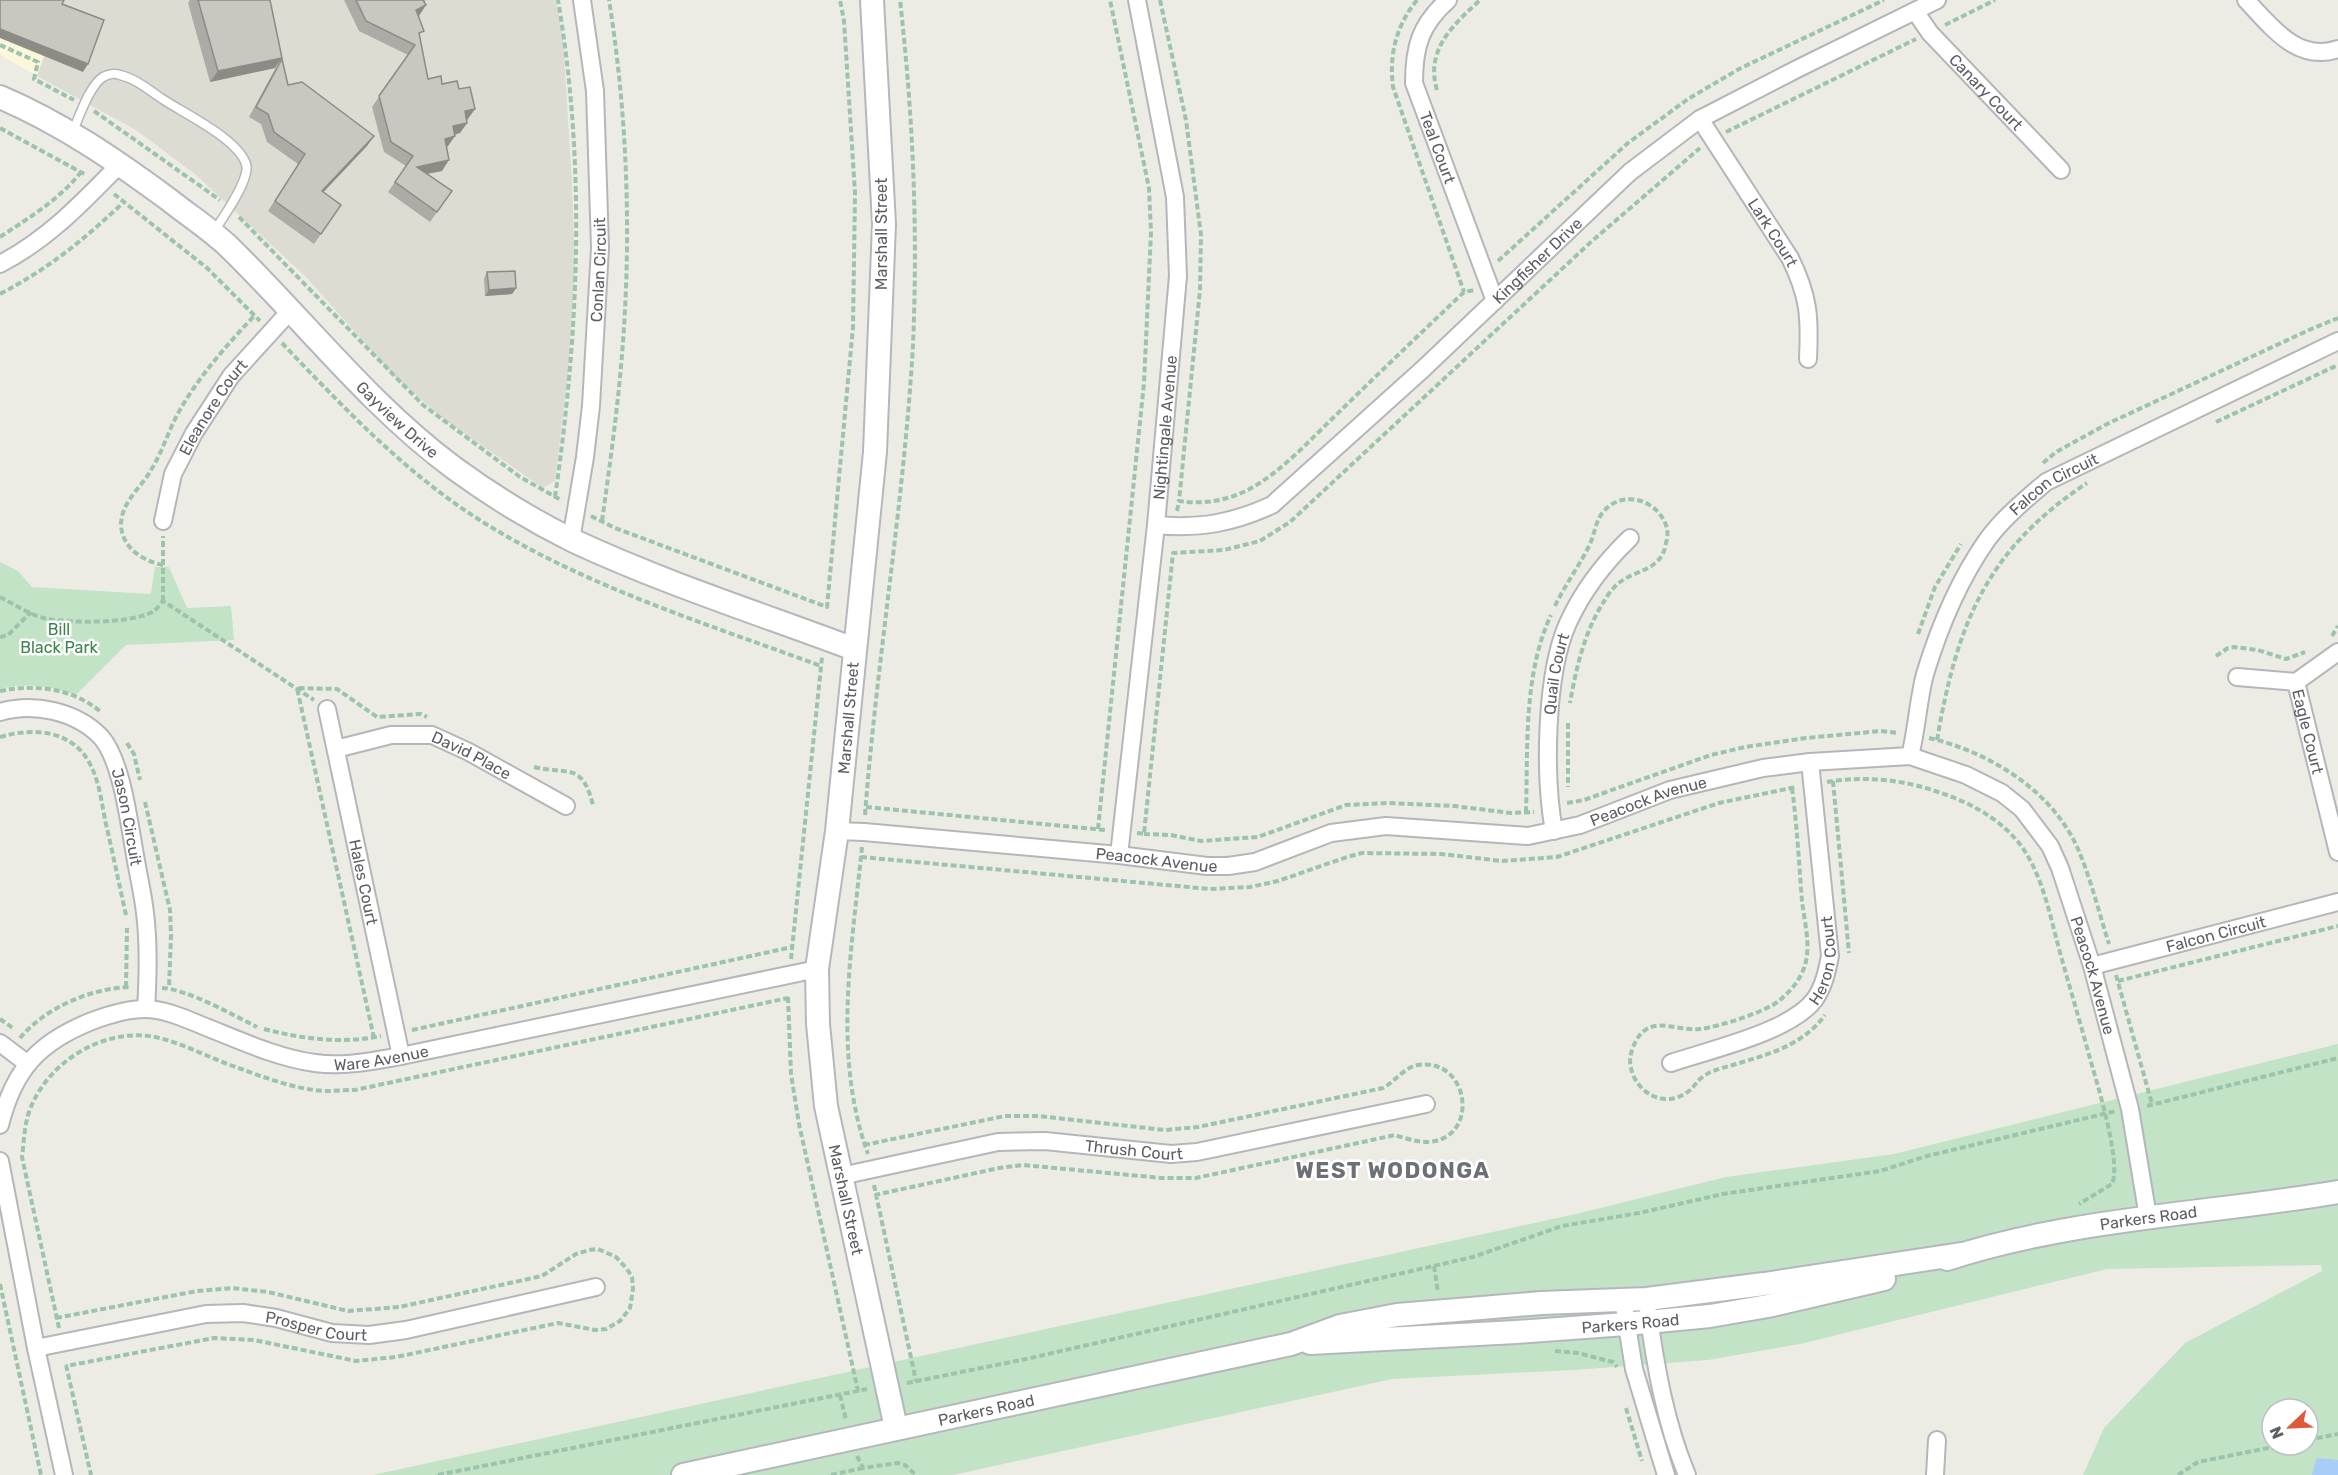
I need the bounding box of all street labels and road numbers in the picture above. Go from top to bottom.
street label: Canary Court [1945,50,2027,134]
street label: Teal Court [1416,109,1460,186]
street label: Marshall Street [872,178,891,290]
street label: Lark Court [1744,195,1802,270]
street label: Kingfisher Drive [1489,214,1586,308]
street label: Conlan Circuit [587,217,610,323]
street label: Nightingale Avenue [1149,354,1181,500]
street label: Eleanore Court [175,356,251,459]
street label: Gayview Drive [352,377,442,462]
street label: Falcon Circuit [2006,449,2101,520]
street label: Quail Court [1540,631,1573,715]
street label: Marshall Street [834,661,863,775]
street label: Eagle Court [2288,687,2327,776]
street label: David Place [429,727,514,784]
street label: Jason Circuit [107,766,146,867]
street label: Peacock Avenue [1587,773,1709,830]
street label: Hales Court [345,838,382,927]
street label: Peacock Avenue [1095,844,1218,876]
street label: Falcon Circuit [2164,912,2268,956]
street label: Peacock Avenue [2066,914,2119,1037]
street label: Heron Court [1805,915,1840,1009]
street label: Ware Avenue [333,1041,430,1074]
street label: Thrush Court [1084,1136,1183,1164]
street label: Marshall Street [825,1143,867,1257]
street label: Parkers Road [2099,1202,2198,1234]
street label: Prosper Court [264,1308,367,1345]
street label: Parkers Road [1581,1310,1680,1337]
street label: Parkers Road [936,1391,1036,1430]

